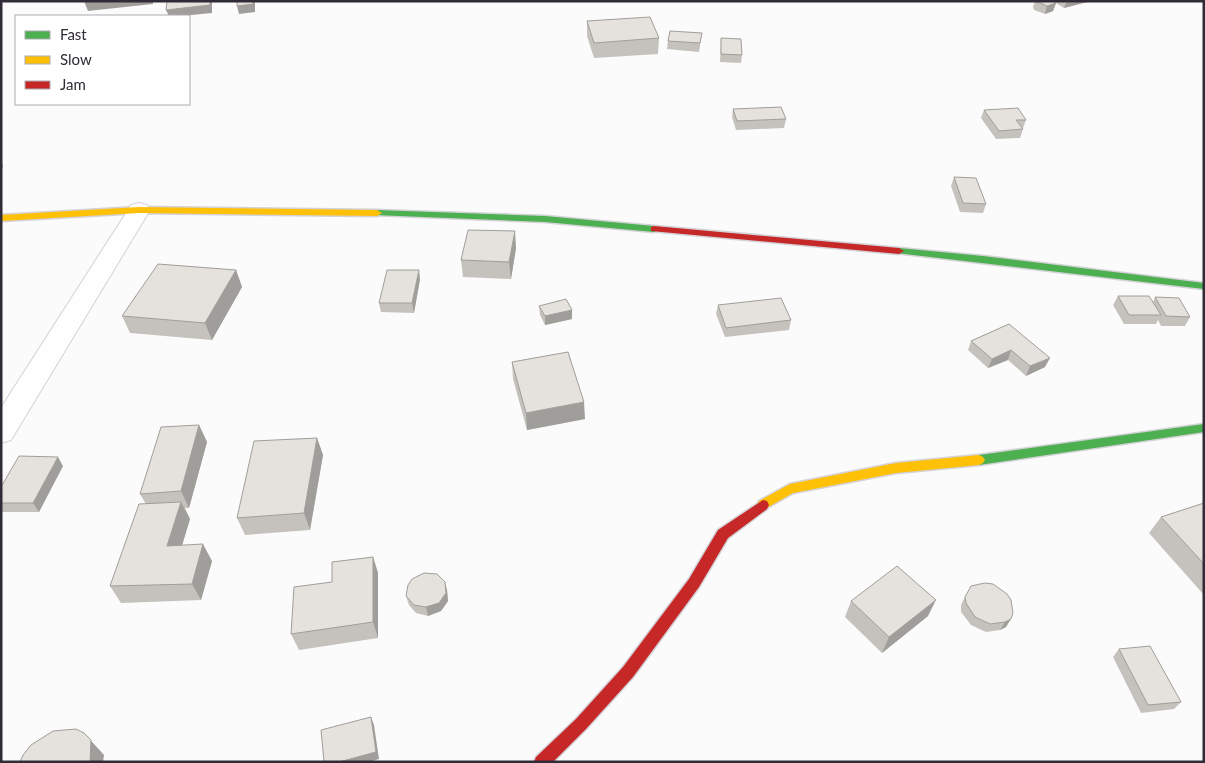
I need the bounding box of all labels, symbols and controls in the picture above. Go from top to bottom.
legend [15,15,190,105]
text: Fast [60,25,87,43]
text: Slow [60,50,92,68]
text: Jam [60,75,86,93]

